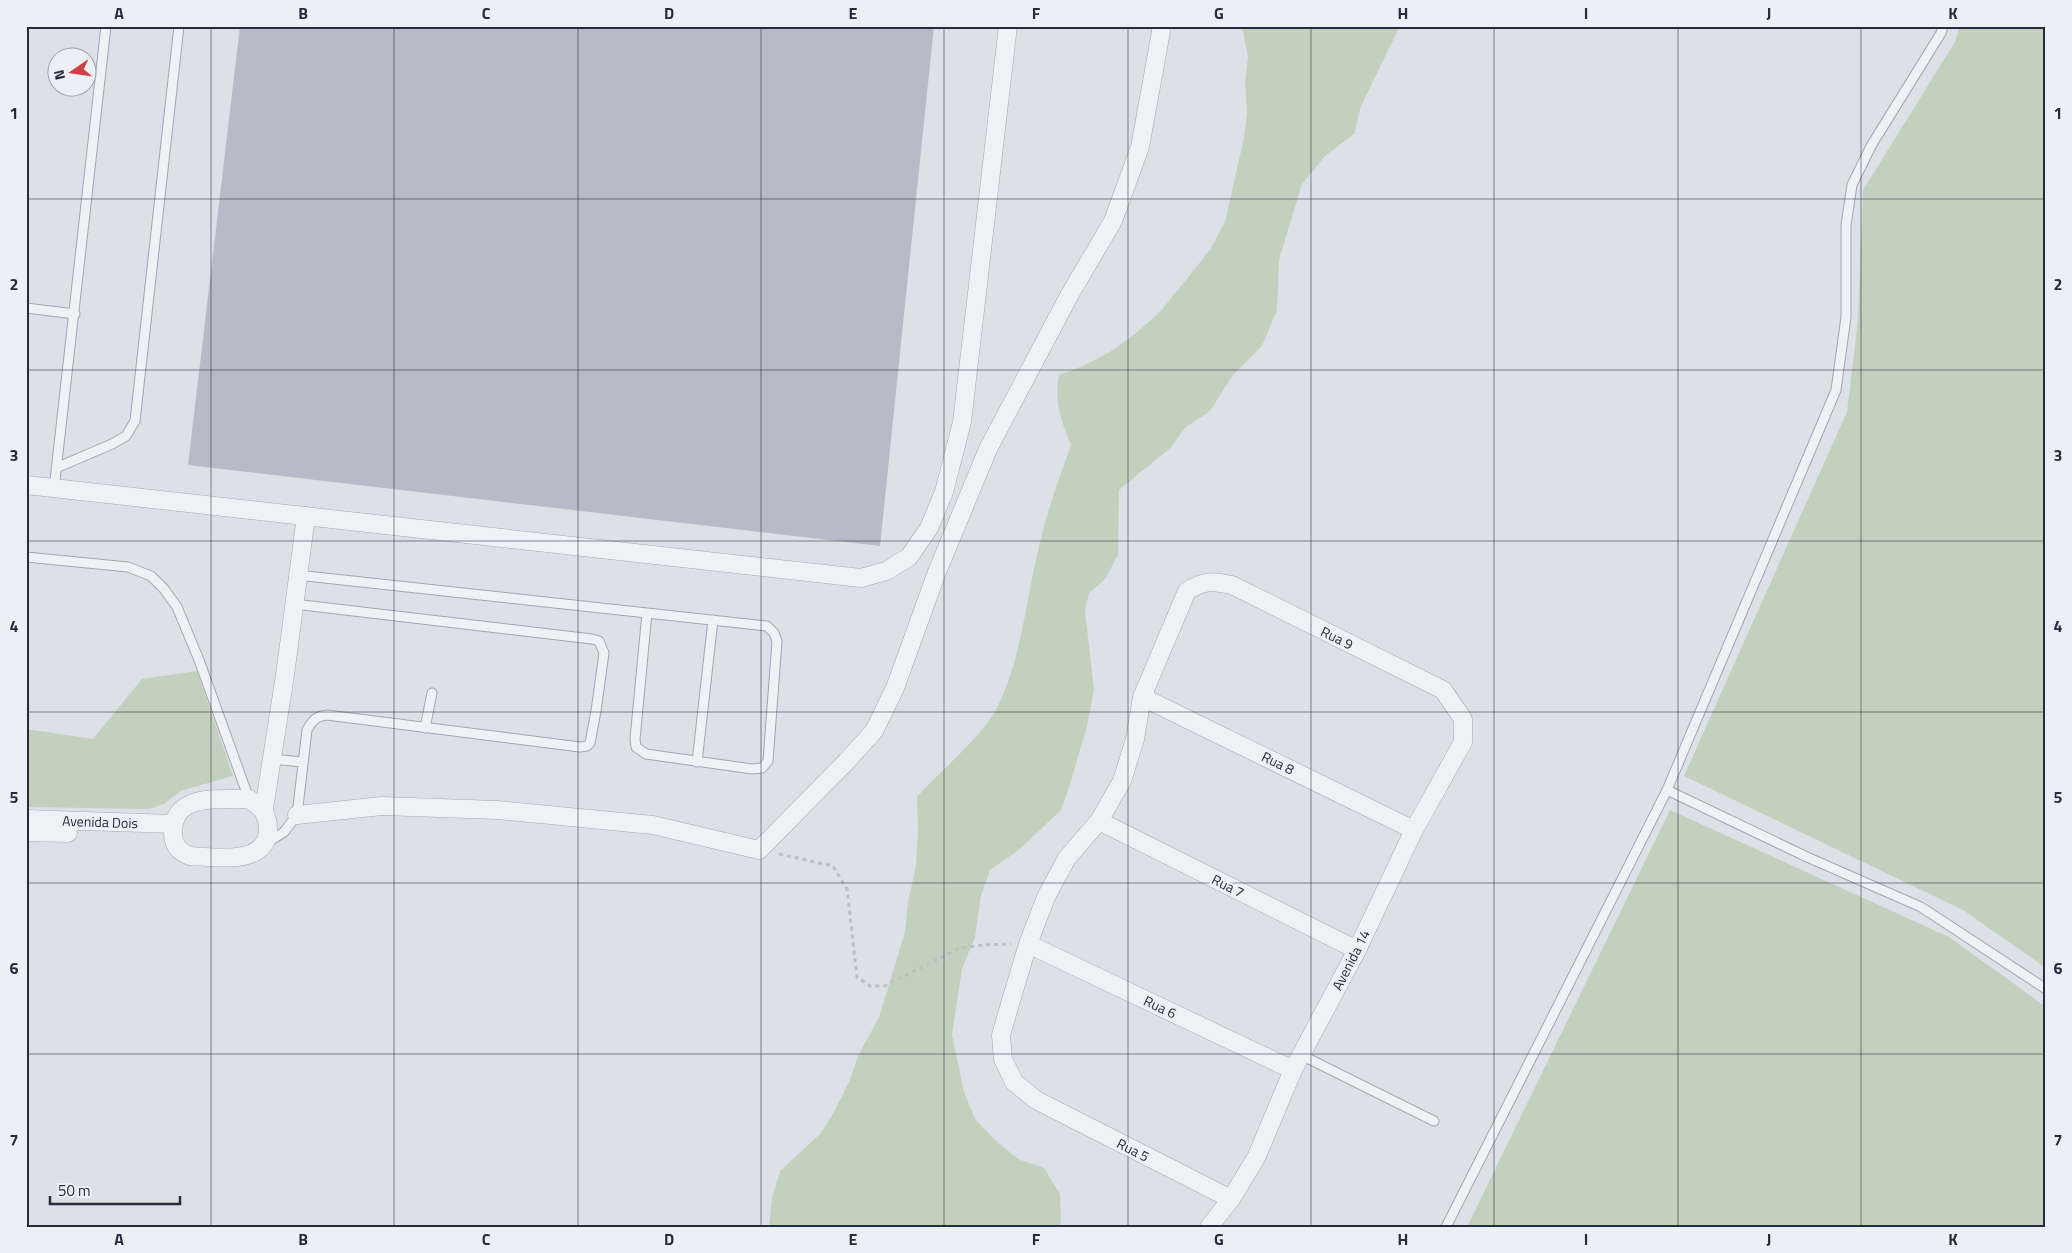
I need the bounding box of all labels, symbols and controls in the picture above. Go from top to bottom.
text: A [114,1,124,25]
text: B [298,1,308,25]
text: C [482,1,491,25]
text: D [664,1,674,25]
text: E [849,1,858,25]
text: F [1032,1,1041,25]
text: G [1214,1,1224,25]
text: H [1398,1,1408,25]
text: I [1584,1,1588,25]
text: J [1767,1,1771,25]
text: K [1948,1,1958,25]
north arrow [48,48,98,98]
text: N [48,68,70,82]
text: 1 [10,101,18,125]
text: 1 [2054,101,2062,125]
text: 2 [10,272,18,296]
text: 2 [2054,272,2062,296]
text: 3 [10,443,18,467]
text: 3 [2054,443,2062,467]
text: 4 [10,614,19,638]
text: 4 [2054,614,2063,638]
street label: Rua 9 [1317,621,1357,654]
street label: Rua 8 [1258,746,1298,779]
text: 5 [10,785,19,809]
text: 5 [2054,785,2063,809]
street label: Avenida Dois [62,810,138,833]
street label: Rua 7 [1208,868,1248,903]
street label: Avenida 14 [1326,926,1375,994]
text: 6 [10,956,19,980]
text: 6 [2054,956,2063,980]
street label: Rua 6 [1140,990,1180,1023]
text: 7 [10,1128,18,1152]
text: 7 [2054,1128,2062,1152]
street label: Rua 5 [1113,1132,1153,1167]
scale bar [50,1173,180,1205]
text: 50 m [58,1179,91,1202]
text: A [114,1227,124,1251]
text: B [298,1227,308,1251]
text: C [482,1227,491,1251]
text: D [664,1227,674,1251]
text: E [849,1227,858,1251]
text: F [1032,1227,1041,1251]
text: G [1214,1227,1224,1251]
text: H [1398,1227,1408,1251]
text: I [1584,1227,1588,1251]
text: J [1767,1227,1771,1251]
text: K [1948,1227,1958,1251]

